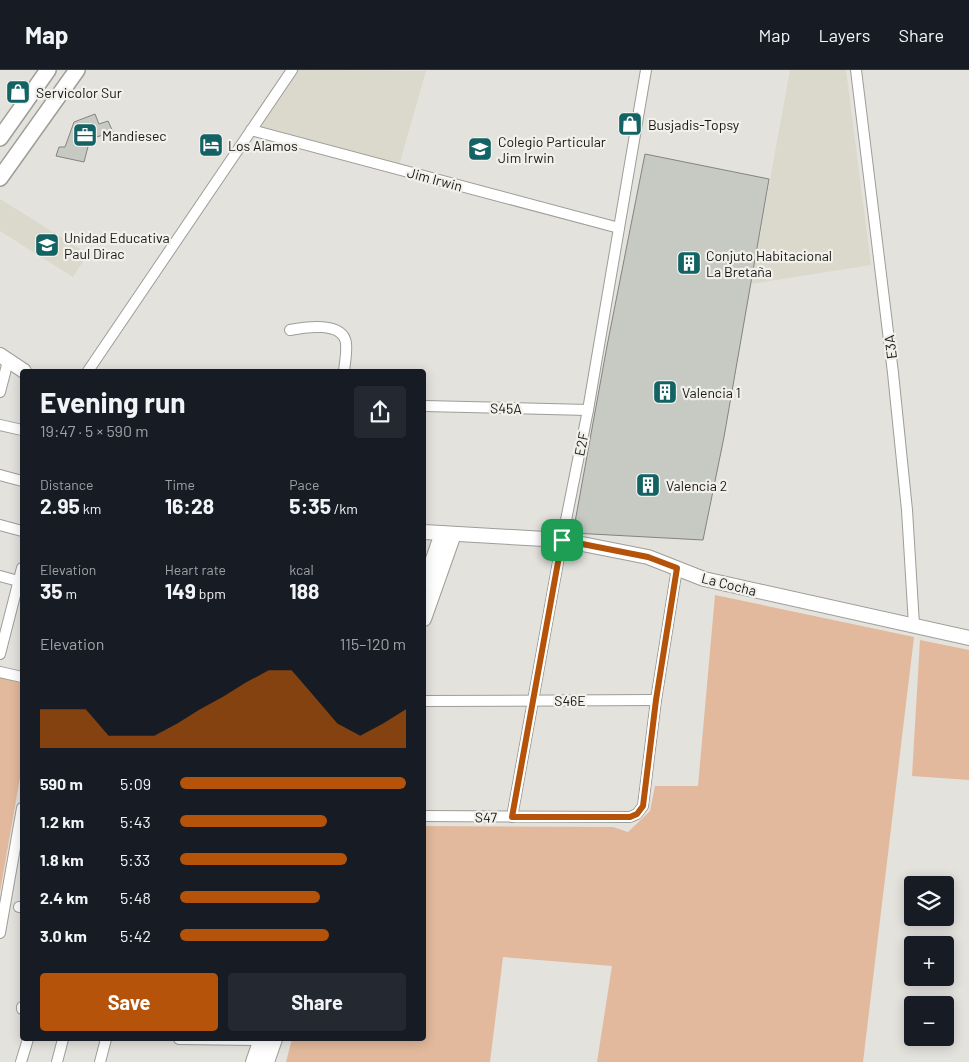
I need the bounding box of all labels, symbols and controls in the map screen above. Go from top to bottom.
text: Map [25,20,68,49]
text: Map [758,24,790,46]
text: Layers [818,24,871,46]
text: Share [899,24,944,46]
shop icon: Servicolor Sur [5,79,31,105]
place label: Servicolor Sur [36,84,122,101]
shop icon: Busjadis-Topsy [617,111,643,137]
place label: Busjadis-Topsy [648,116,740,133]
office icon: Mandiesec [72,122,98,148]
place label: Mandiesec [102,127,167,144]
hotel icon: Los Alamos [198,132,224,158]
place label: Colegio Particular Jim Irwin [498,133,606,166]
school or university icon: Colegio Particular Jim Irwin [467,136,493,162]
place label: Los Alamos [228,137,298,154]
street label: Jim Irwin [406,163,464,195]
place label: Unidad Educativa Paul Dirac [64,229,170,262]
school or university icon: Unidad Educativa Paul Dirac [34,232,60,258]
place label: Conjuto Habitacional La Bretaña [706,247,832,280]
building icon: Conjuto Habitacional La Bretaña [676,250,702,276]
street label: E3A [880,333,900,360]
building icon: Valencia 1 [652,379,678,405]
place label: Valencia 1 [682,384,741,401]
text: Evening run [40,385,186,419]
button: share [354,386,406,438]
street label: S45A [490,399,522,417]
text: 19:47 · 5 × 590 m [40,421,148,440]
street label: E2F [570,431,592,457]
building icon: Valencia 2 [635,472,661,498]
text: Distance [40,476,93,493]
text: Time [165,476,195,493]
text: Pace [289,476,319,493]
place label: Valencia 2 [666,477,727,494]
text: 2.95 [40,493,80,518]
text: 16:28 [165,493,214,518]
text: 5:35 [289,493,331,518]
text: km [80,500,101,517]
text: /km [331,500,358,517]
pin [541,519,583,561]
icon: arrive [548,526,576,554]
text: Elevation [40,561,96,578]
text: Heart rate [165,561,226,578]
text: kcal [289,561,314,578]
street label: La Cocha [700,569,758,599]
text: 35 [40,578,63,603]
text: 149 [165,578,196,603]
text: 188 [289,578,319,603]
text: m [63,585,77,602]
text: bpm [196,585,226,602]
text: Elevation [40,634,104,653]
text: 115–120 m [340,634,406,653]
street label: S46E [554,692,586,709]
text: 590 m [40,774,83,793]
text: 5:09 [120,774,151,793]
street label: S47 [475,808,498,826]
text: 1.2 km [40,812,84,831]
text: 5:43 [120,812,151,831]
text: 1.8 km [40,850,84,869]
text: 5:33 [120,850,150,869]
map controls [904,876,954,1046]
button: layers [904,876,954,926]
text: 2.4 km [40,888,88,907]
text: 5:48 [120,888,151,907]
text: 3.0 km [40,926,87,945]
text: 5:42 [120,926,151,945]
button: + [904,936,954,986]
button: Save [40,973,218,1031]
button: Share [228,973,406,1031]
button: − [904,996,954,1046]

